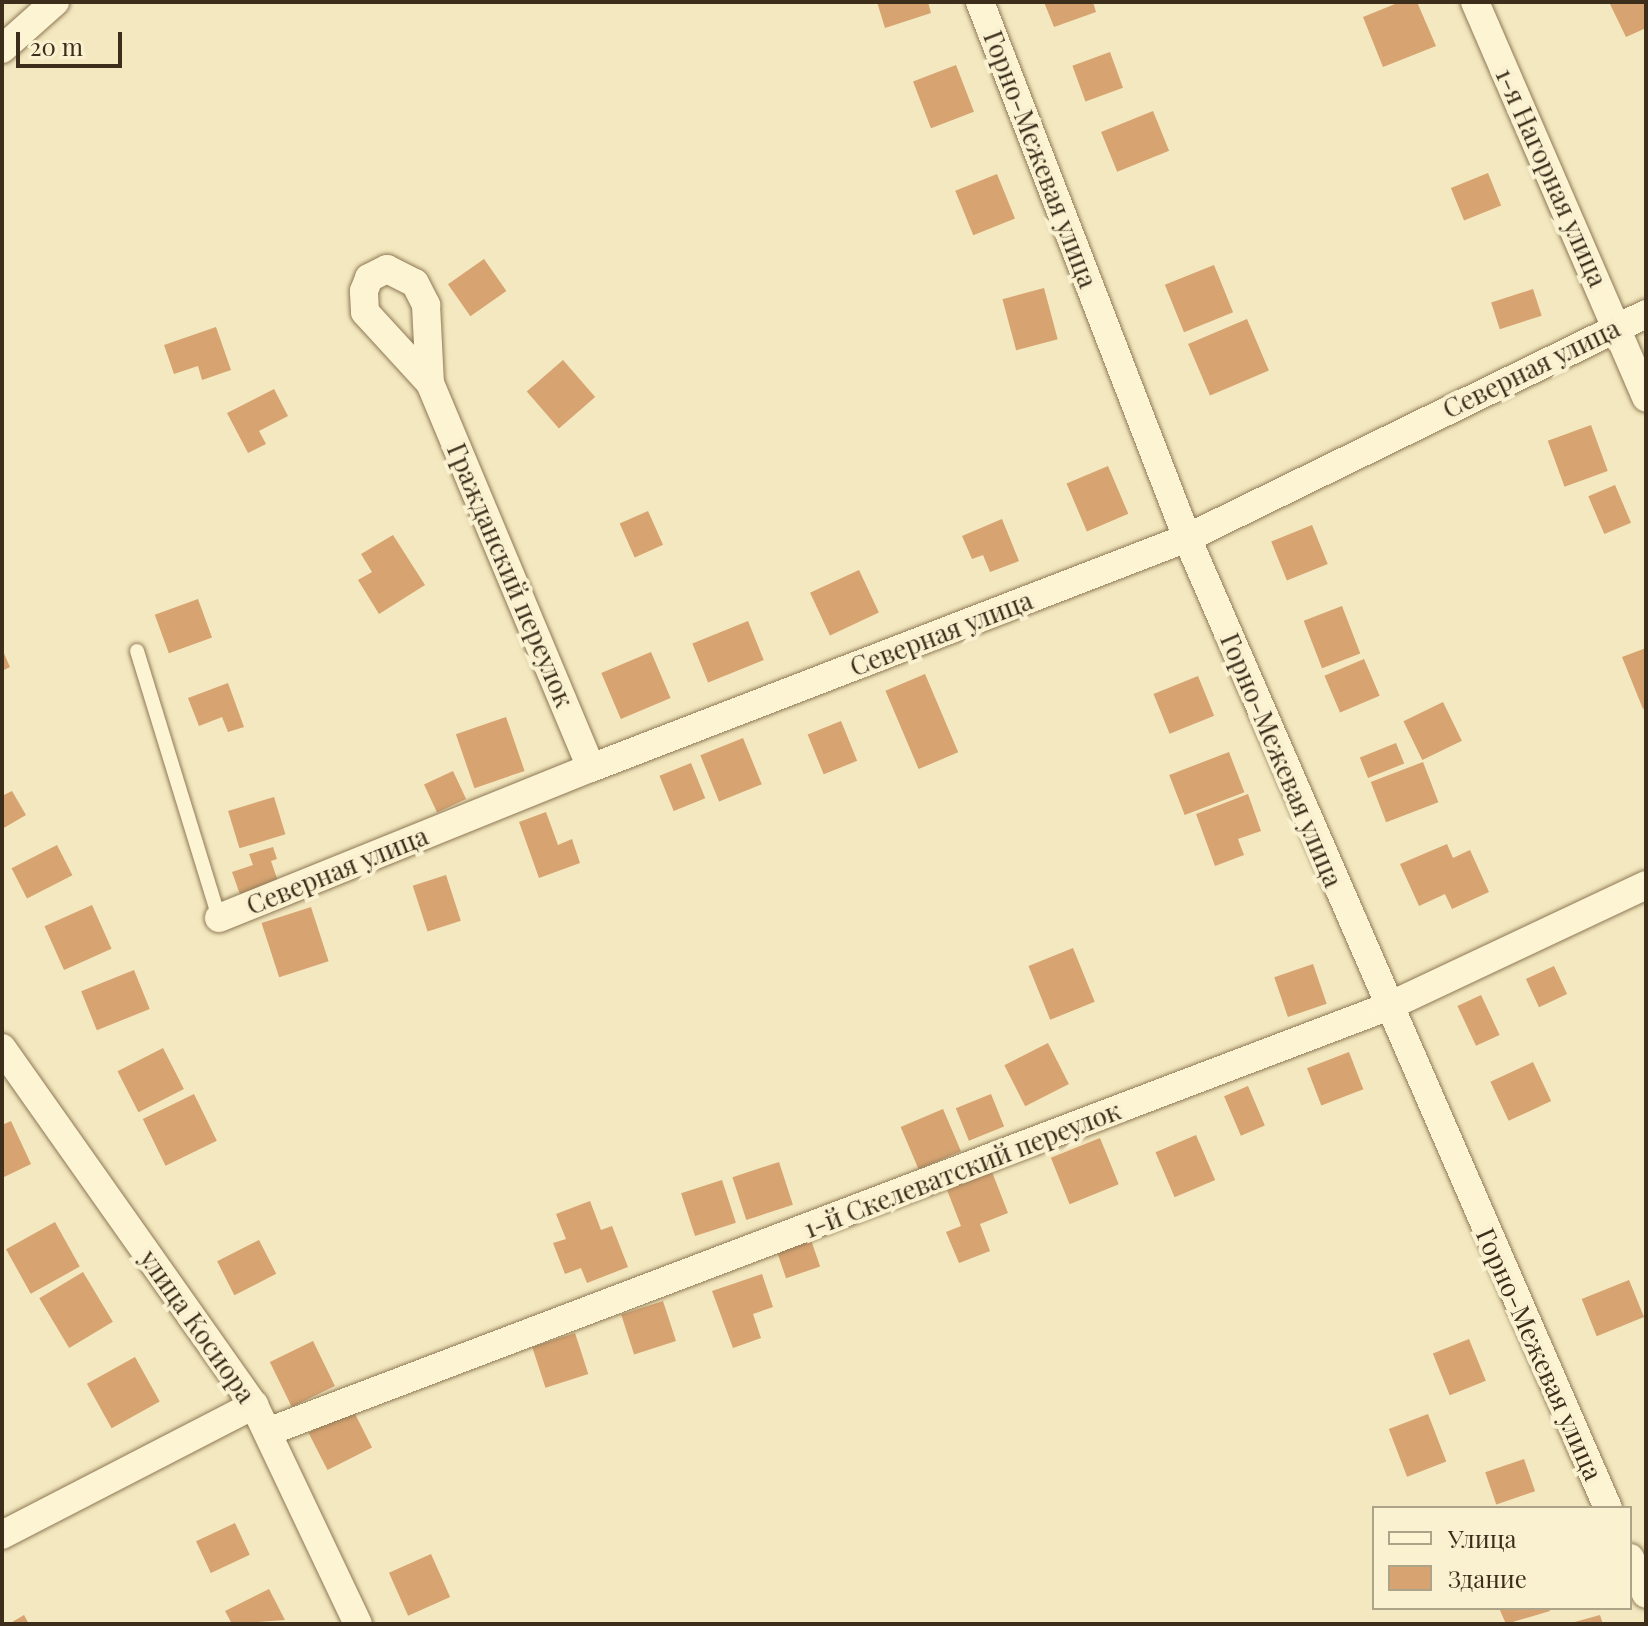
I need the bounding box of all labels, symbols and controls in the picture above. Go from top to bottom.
scale bar [20,16,126,66]
street label: Горно-Межевая улица [978,26,1104,292]
text: 20 m [30,30,83,62]
street label: 1-я Нагорная улица [1490,63,1614,291]
street label: Северная улица [1437,312,1625,424]
street label: Гражданский переулок [441,438,581,712]
street label: Северная улица [845,584,1037,682]
street label: Горно-Межевая улица [1214,628,1350,892]
street label: Северная улица [242,819,432,921]
street label: 1-й Скелеватский переулок [799,1094,1125,1244]
street label: Горно-Межевая улица [1470,1223,1610,1485]
street label: улица Косиора [134,1244,262,1408]
legend [1372,1506,1632,1610]
text: Улица [1448,1522,1517,1554]
text: Здание [1448,1562,1527,1594]

